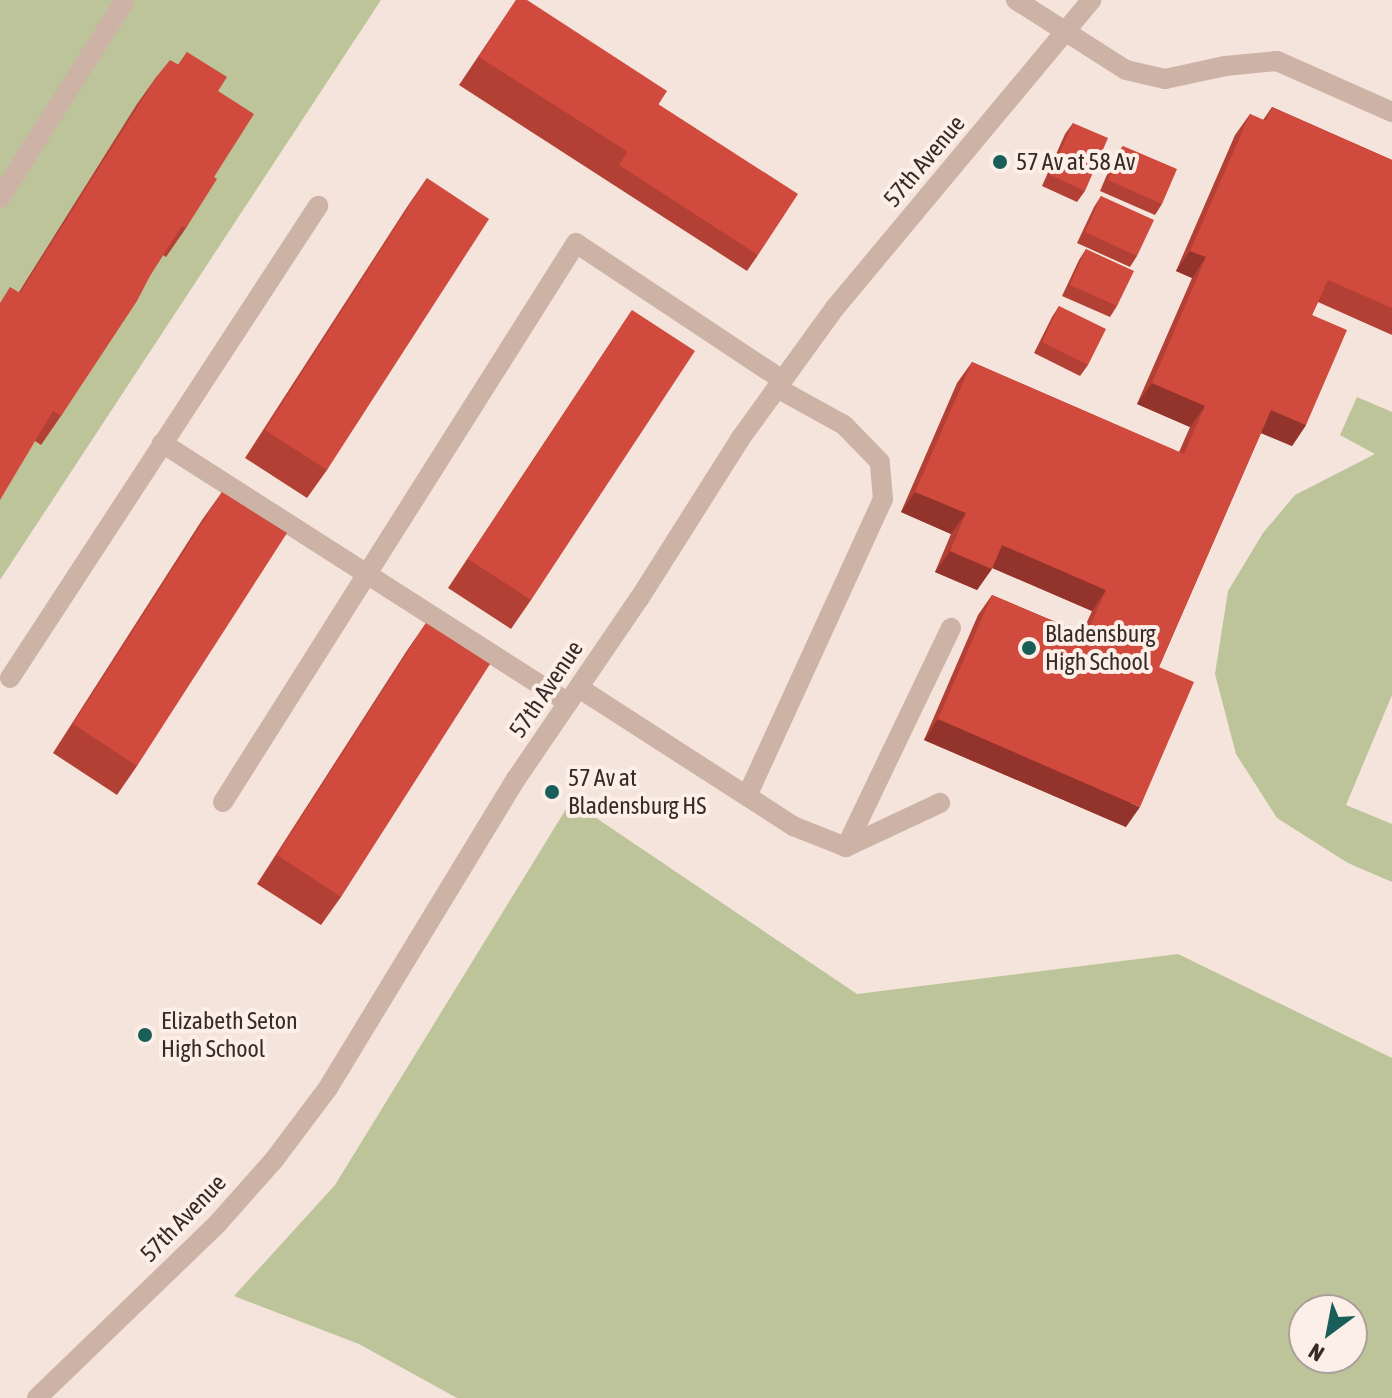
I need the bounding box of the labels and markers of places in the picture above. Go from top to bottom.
place label: 57 Av at 58 Av [1016,148,1136,176]
marker: 57 Av at 58 Av [991,153,1009,171]
place label: Bladensburg High School [1045,620,1156,676]
marker: Bladensburg High School [1020,639,1038,657]
place label: 57 Av at Bladensburg HS [568,764,706,820]
marker: 57 Av at Bladensburg HS [543,783,561,801]
place label: Elizabeth Seton High School [161,1007,298,1063]
marker: Elizabeth Seton High School [136,1026,154,1044]

